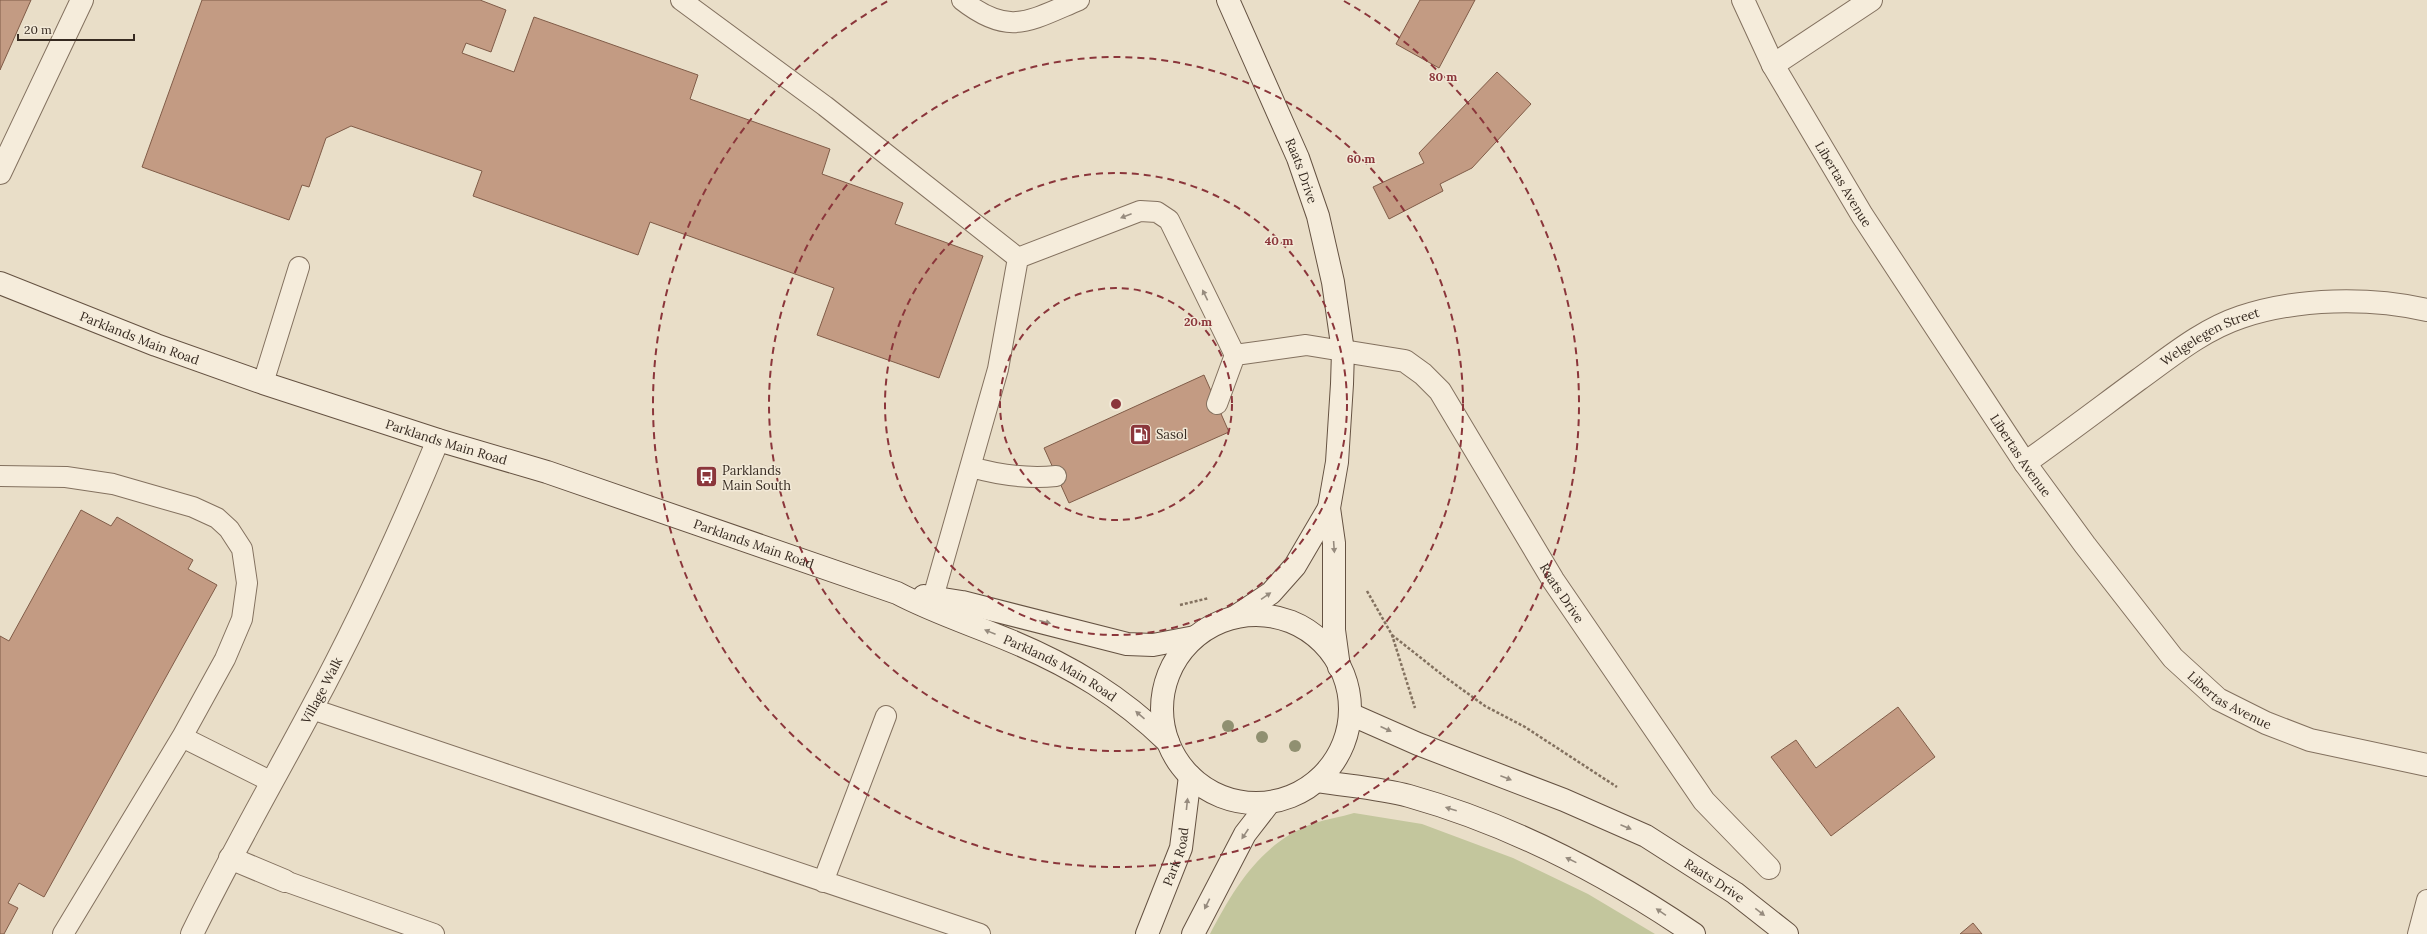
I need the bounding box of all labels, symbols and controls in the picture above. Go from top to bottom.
scale bar [18,16,134,42]
text: 20 m [24,22,52,37]
text: 80 m [1429,69,1457,84]
street label: Raats Drive [1282,135,1322,206]
street label: Libertas Avenue [1812,138,1876,230]
text: 60 m [1347,151,1375,166]
one-way arrow [1120,214,1132,220]
text: 40 m [1265,233,1293,248]
one-way arrow [1202,290,1209,301]
street label: Welgelegen Street [2157,304,2261,369]
street label: Parklands Main Road [78,307,202,368]
text: 20 m [1184,314,1212,329]
centre of rings [1109,397,1123,411]
street label: Libertas Avenue [1986,411,2055,500]
street label: Parklands Main Road [383,415,509,468]
fuel station icon: Sasol [1128,421,1154,447]
place label: Sasol [1156,426,1188,443]
place label: Parklands Main South [722,462,791,494]
bus stop icon: Parklands Main South [694,464,720,490]
street label: Parklands Main Road [691,515,817,572]
one-way arrow [1331,541,1338,553]
street label: Raats Drive [1536,560,1588,626]
one-way arrow [1260,592,1271,600]
one-way arrow [1039,619,1051,625]
one-way arrow [984,629,996,635]
street label: Parklands Main Road [1001,630,1120,705]
street label: Village Walk [296,654,346,727]
street label: Libertas Avenue [2184,667,2274,733]
one-way arrow [1134,711,1145,720]
one-way arrow [1380,726,1391,732]
one-way arrow [1501,775,1513,781]
one-way arrow [1184,798,1190,810]
one-way arrow [1445,806,1457,812]
one-way arrow [1621,824,1632,830]
street label: Park Road [1158,826,1192,888]
one-way arrow [1242,828,1249,840]
street label: Raats Drive [1681,854,1748,906]
one-way arrow [1565,857,1577,863]
one-way arrow [1204,898,1210,910]
one-way arrow [1754,907,1765,916]
one-way arrow [1656,908,1667,916]

